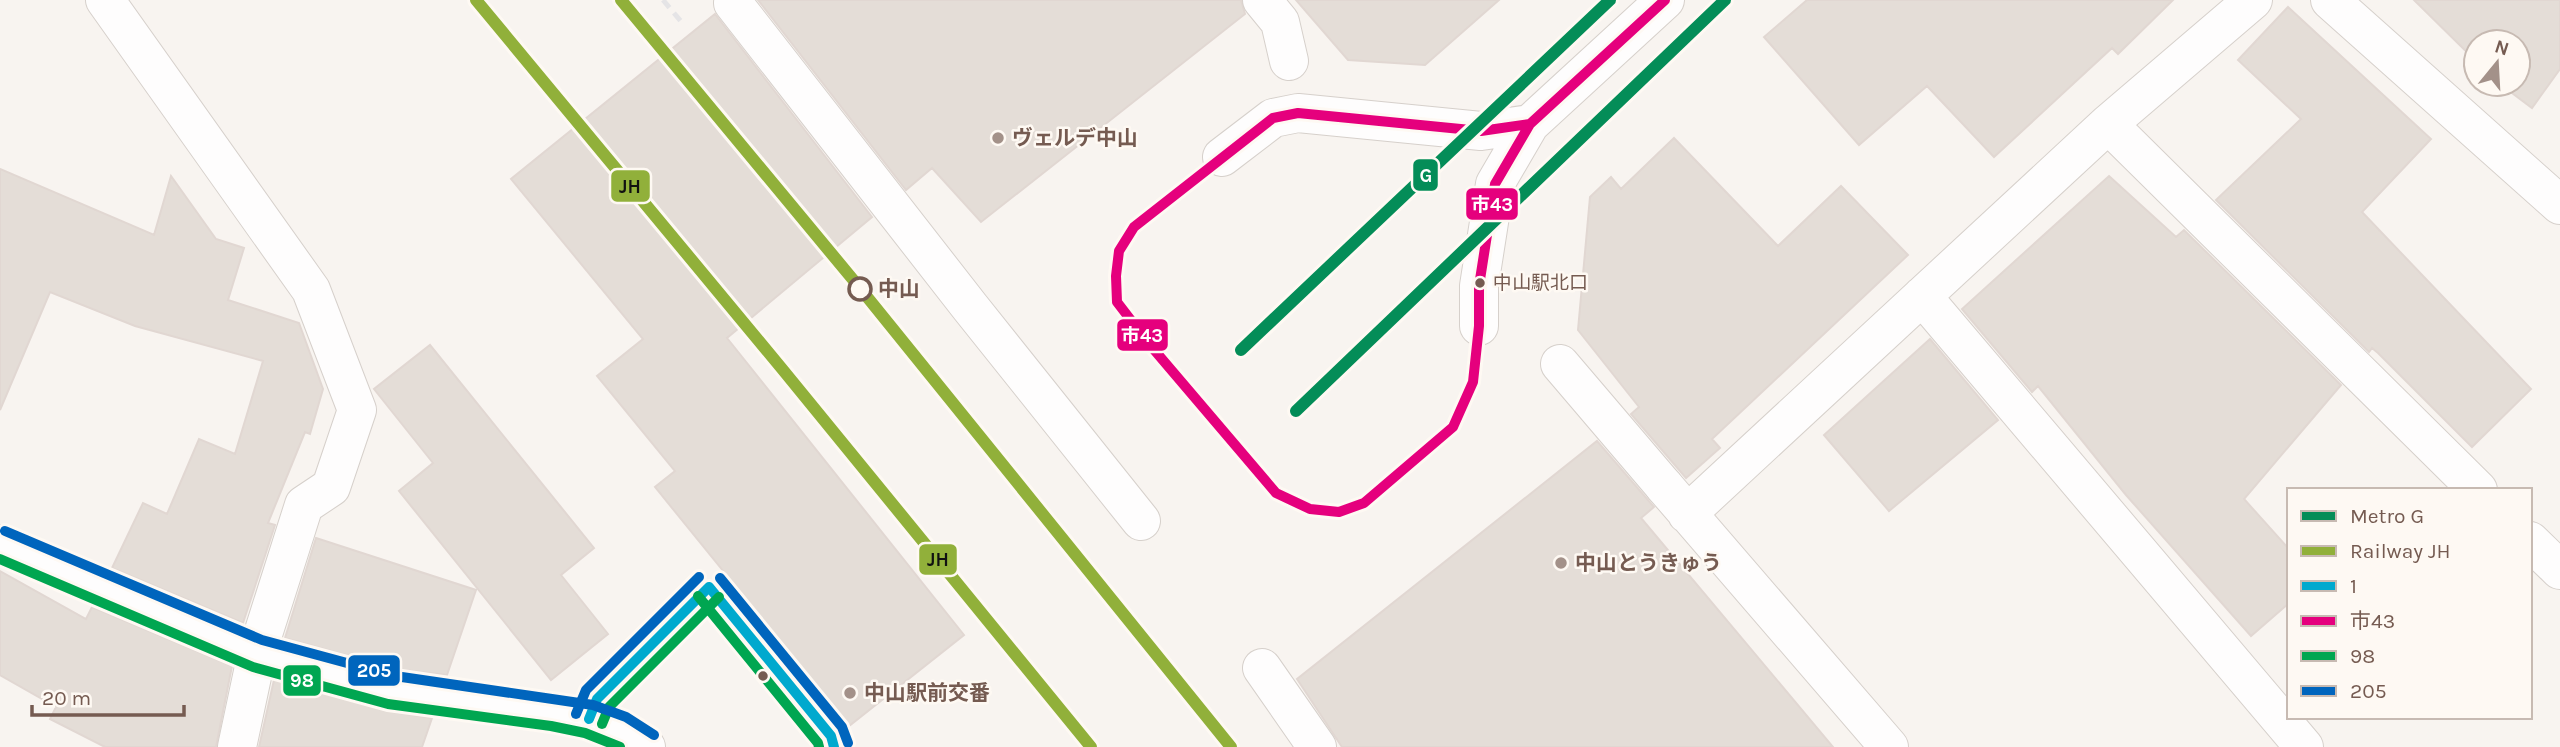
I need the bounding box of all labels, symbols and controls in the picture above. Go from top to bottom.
north arrow [2462,28,2532,98]
text: N [2492,35,2512,60]
place label: ヴェルデ中山 [1012,126,1138,150]
marker: ヴェルデ中山 [990,130,1006,146]
line badge: G [1412,158,1439,192]
text: G [1420,165,1432,187]
line badge: JH [610,169,651,203]
text: JH [619,176,641,198]
line badge: 市43 [1465,187,1519,221]
text: 市43 [1471,194,1513,216]
place label: 中山駅北口 [1493,272,1588,294]
marker: 中山駅北口 [1473,276,1487,290]
marker: 中山 [848,277,872,301]
place label: 中山 [878,277,920,301]
line badge: 市43 [1116,318,1169,352]
text: 市43 [1121,325,1163,347]
legend [2287,488,2532,719]
text: Metro G [2350,504,2424,528]
text: Railway JH [2350,539,2451,563]
line badge: JH [918,543,958,576]
text: JH [927,549,949,571]
place label: 中山とうきゅう [1575,551,1722,575]
marker: 中山とうきゅう [1553,555,1569,571]
text: 1 [2350,574,2357,598]
text: 市43 [2350,609,2395,633]
text: 98 [2350,644,2375,668]
line badge: 205 [347,654,401,687]
text: 205 [357,660,391,682]
line badge: 98 [282,664,322,697]
unlabelled marker [756,669,770,683]
text: 98 [290,670,314,692]
scale bar [32,674,184,718]
text: 205 [2350,679,2387,703]
place label: 中山駅前交番 [864,681,990,705]
marker: 中山駅前交番 [842,685,858,701]
text: 20 m [42,686,91,710]

